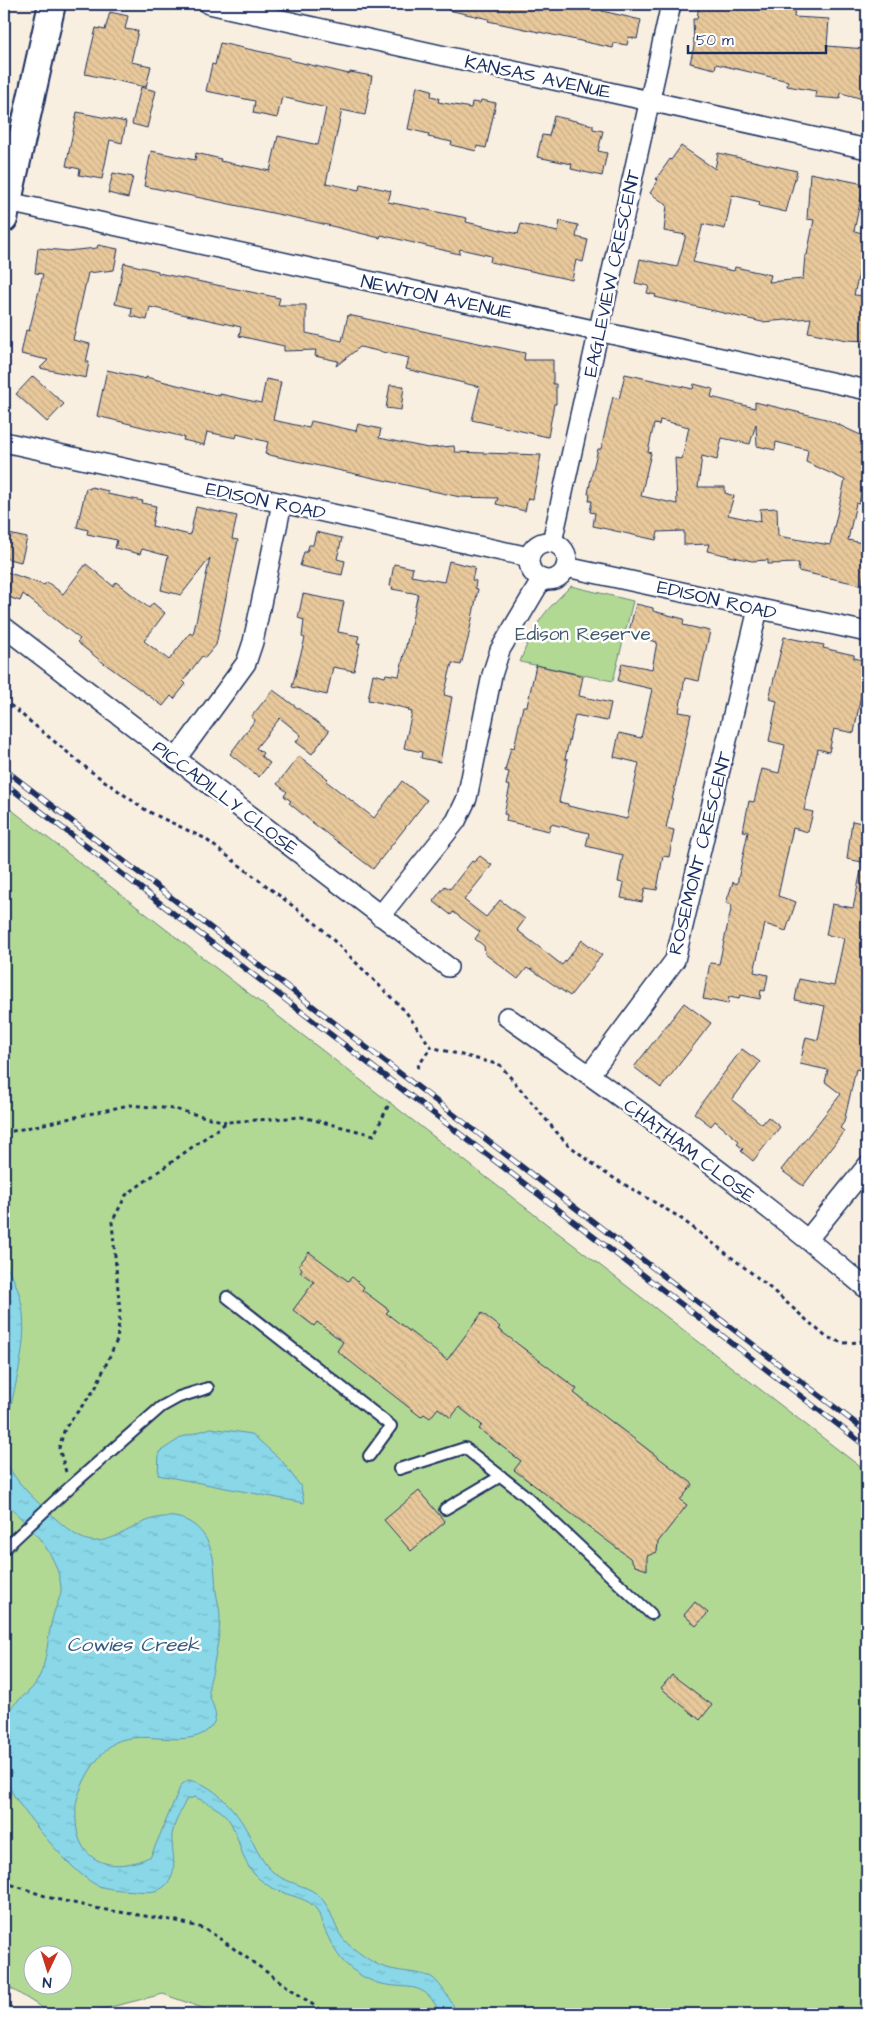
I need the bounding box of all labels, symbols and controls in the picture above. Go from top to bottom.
scale bar [688,22,826,54]
text: 50 m [696,30,734,51]
street label: KANSAS AVENUE [462,49,613,106]
street label: EAGLEVIEW CRESCENT [577,167,648,379]
street label: NEWTON AVENUE [358,268,515,327]
street label: EDISON ROAD [203,476,328,527]
street label: EDISON ROAD [654,574,779,627]
park label: Edison Reserve [515,621,651,648]
street label: PICCADILLY CLOSE [147,734,304,862]
street label: ROSEMONT CRESCENT [662,749,739,958]
street label: CHATHAM CLOSE [618,1093,761,1210]
water label: Cowies Creek [67,1631,200,1659]
north arrow [22,1946,72,1996]
text: N [42,1972,52,1992]

